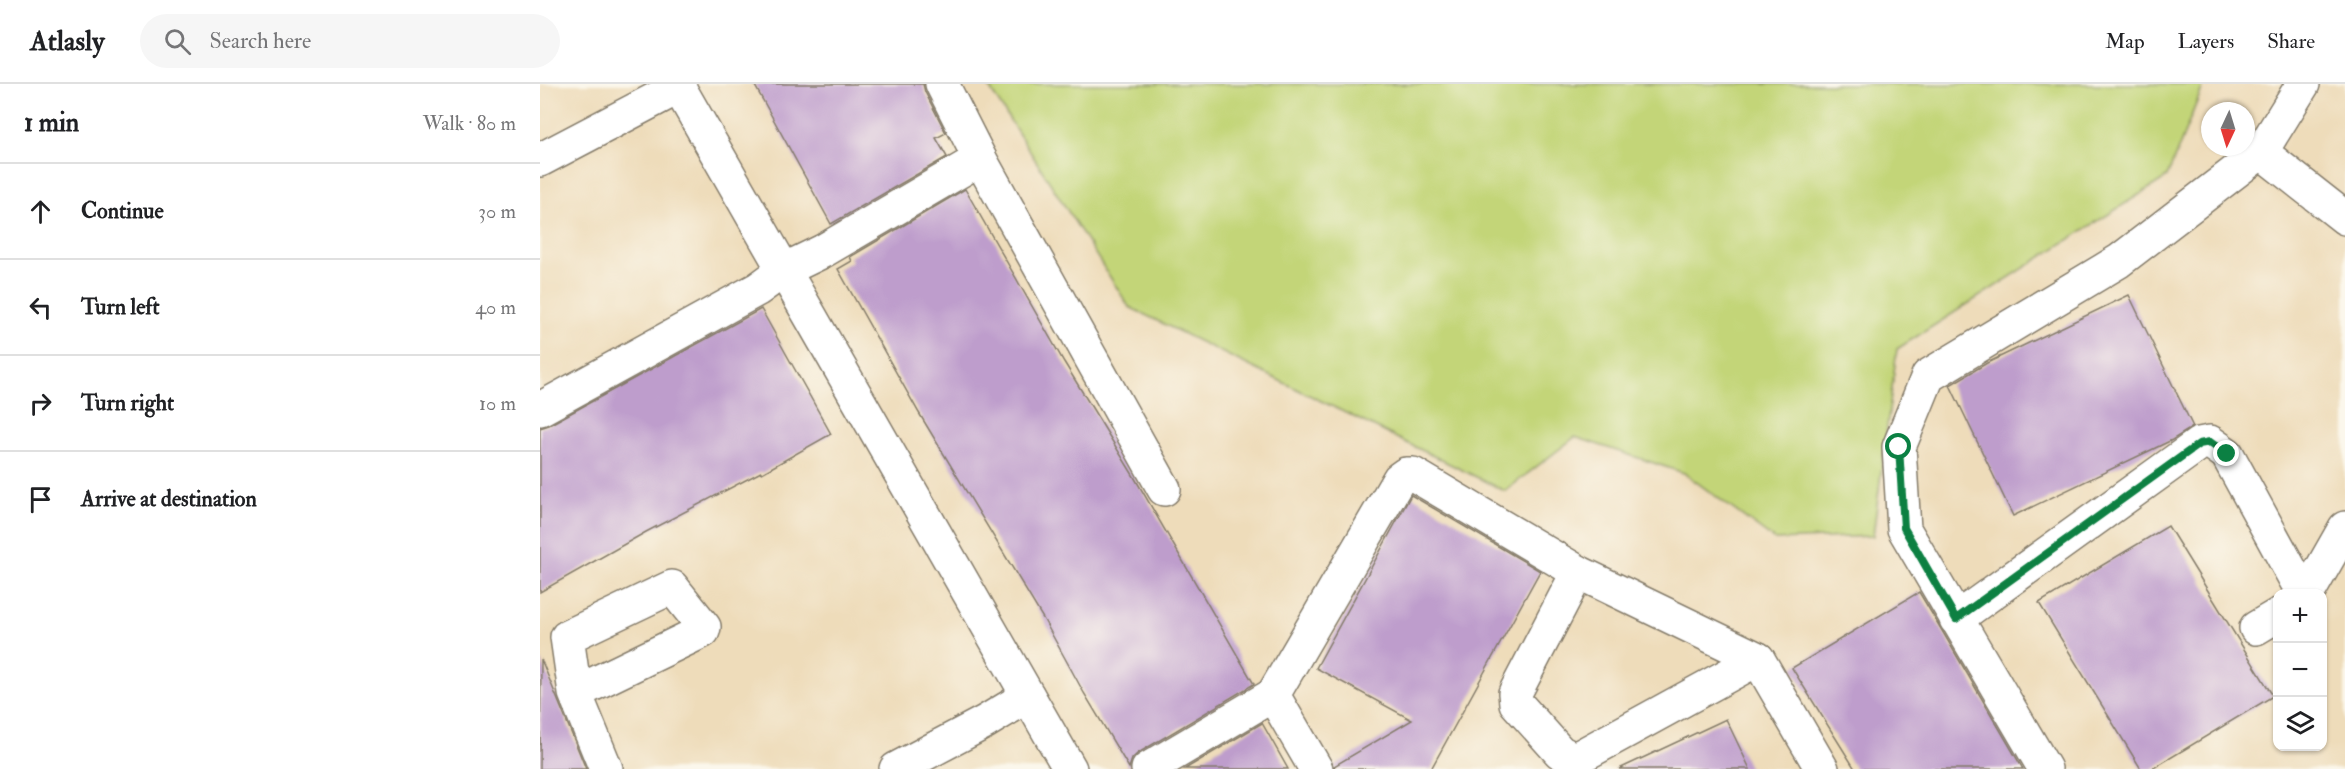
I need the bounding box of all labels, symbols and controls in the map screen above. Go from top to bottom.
search box [140,14,560,68]
text: Atlasly [30,24,104,59]
icon: search [161,25,194,58]
text: Search here [209,27,311,55]
text: Map [2105,28,2145,55]
text: Layers [2178,28,2234,55]
text: Share [2267,28,2315,55]
north arrow [2201,102,2255,156]
text: 1 min [24,107,79,139]
text: Walk · 80 m [423,111,516,136]
icon: ahead [24,195,57,228]
text: Continue [81,197,164,225]
text: 30 m [478,199,516,224]
icon: left [24,291,57,324]
text: Turn left [81,293,160,321]
text: 40 m [475,295,516,320]
icon: right [24,387,57,420]
text: Turn right [81,389,174,417]
text: 10 m [479,391,516,416]
route start [1885,433,1911,459]
route end [2213,440,2239,466]
icon: arrive [24,483,57,516]
text: Arrive at destination [81,485,257,513]
map controls [2273,589,2327,751]
button: + [2273,589,2327,643]
button: − [2273,643,2327,697]
button: layers [2273,697,2327,751]

